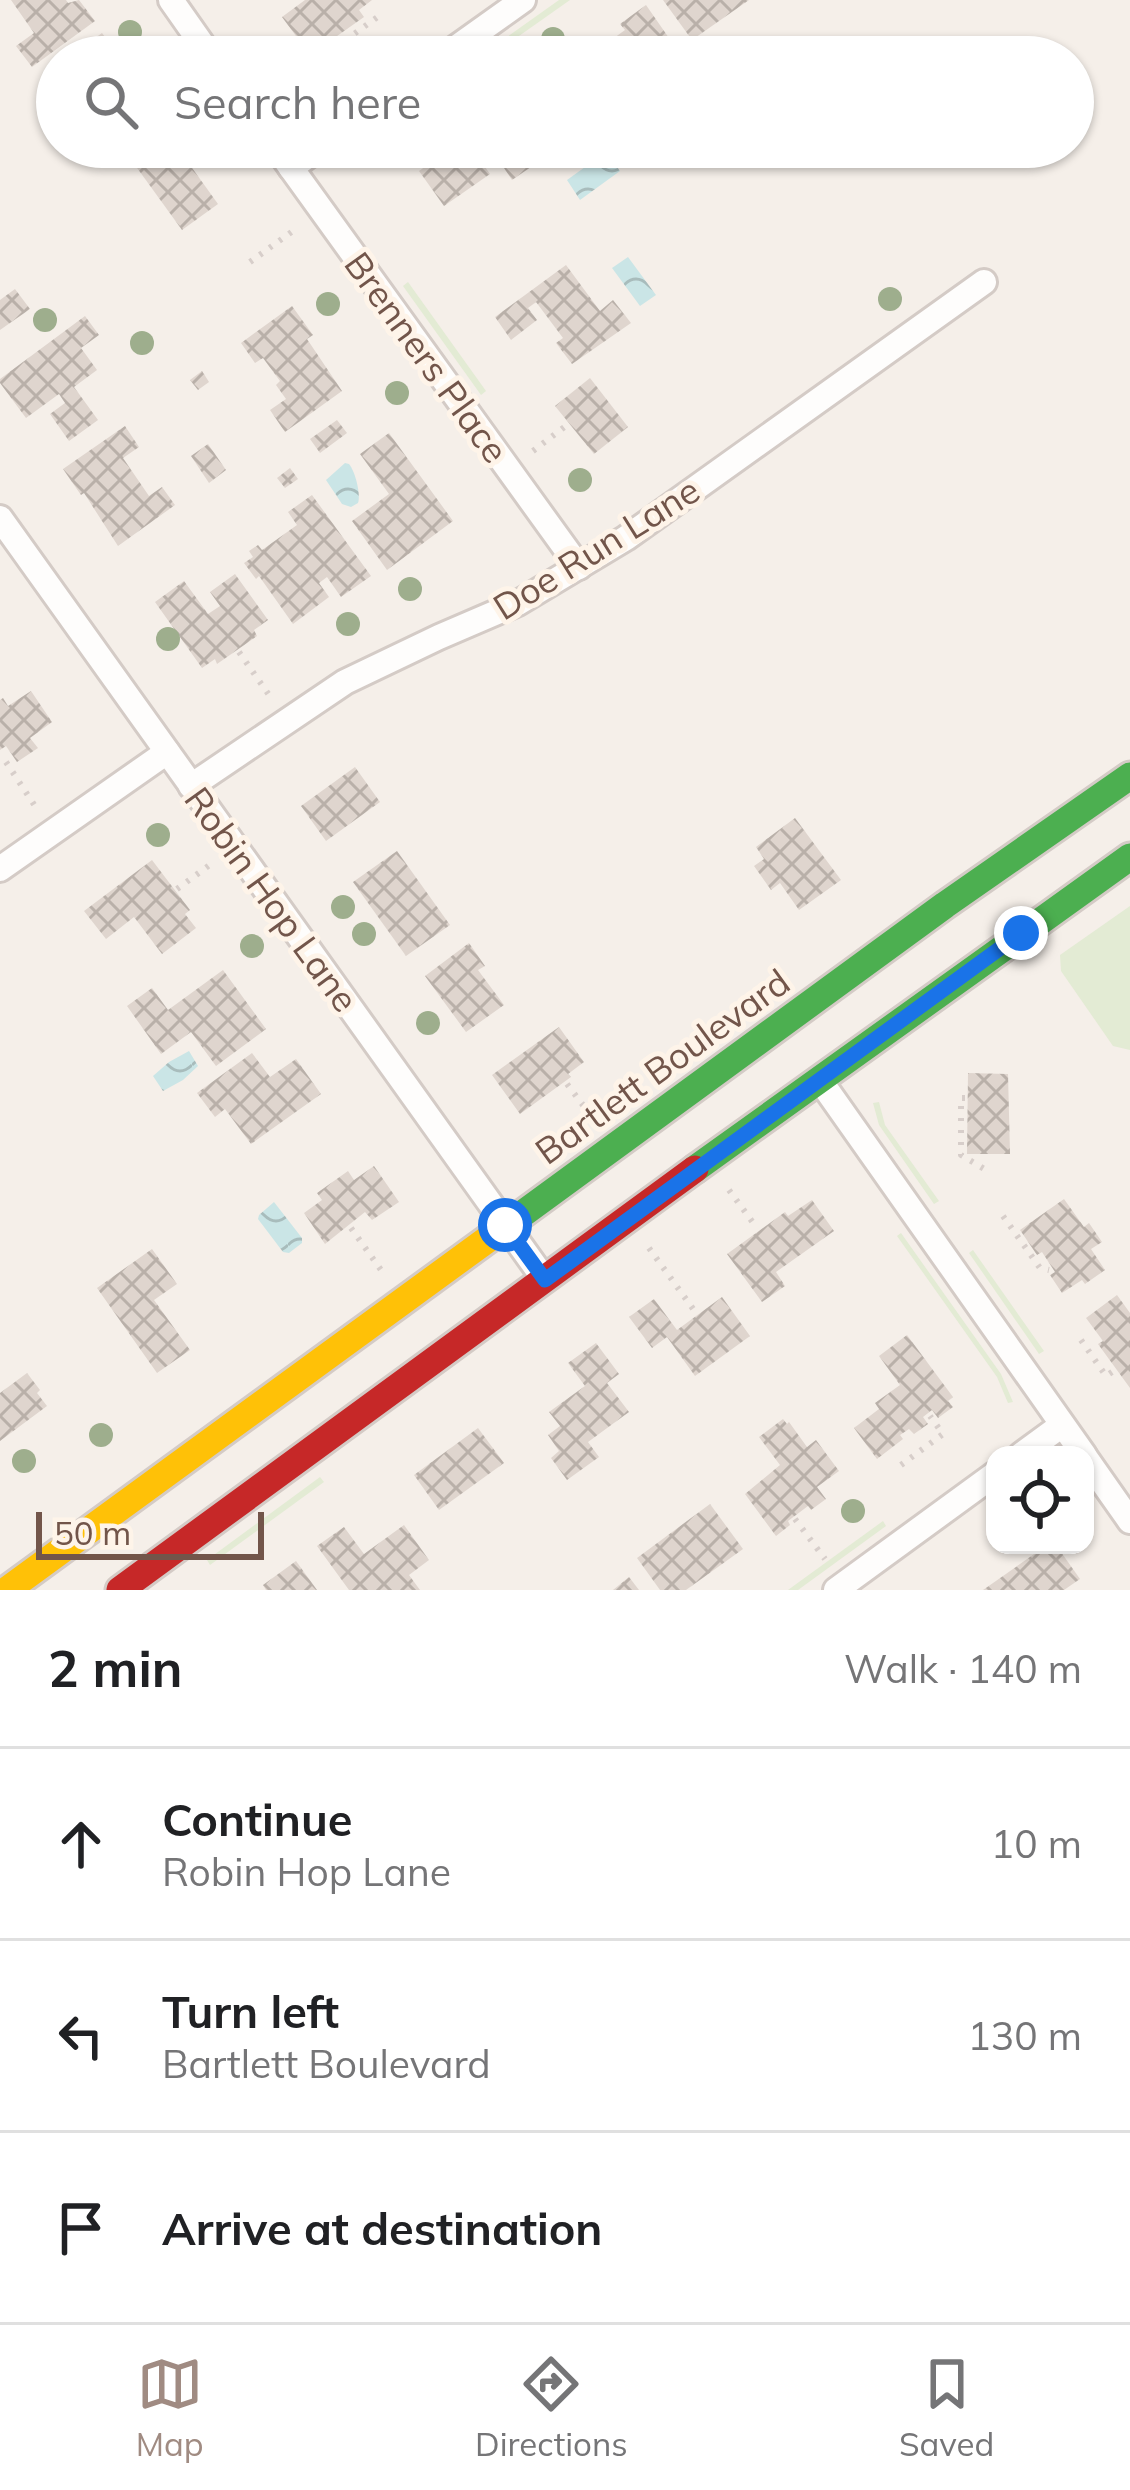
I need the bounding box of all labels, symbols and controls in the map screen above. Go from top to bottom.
search box [36,36,1094,168]
icon: search [78,69,144,135]
text: Search here [174,74,421,130]
street label: Brenners Place [335,243,519,471]
street label: Doe Run Lane [485,467,707,629]
street label: Robin Hop Lane [175,778,369,1020]
route end [994,906,1048,960]
street label: Bartlett Boulevard [526,959,798,1173]
route start [478,1198,532,1252]
map controls [986,1446,1094,1554]
button: locate [986,1446,1094,1554]
scale bar [36,1506,264,1559]
text: 50 m [54,1512,131,1553]
text: 2 min [48,1636,183,1700]
text: Walk · 140 m [844,1644,1082,1693]
text: Continue [162,1791,352,1847]
icon: ahead [48,1811,114,1877]
text: 10 m [991,1819,1082,1868]
text: Robin Hop Lane [162,1847,451,1896]
text: Turn left [162,1983,339,2039]
icon: left [48,2003,114,2069]
text: 130 m [967,2011,1082,2060]
text: Bartlett Boulevard [162,2039,491,2088]
icon: arrive [48,2195,114,2261]
text: Arrive at destination [162,2200,602,2256]
tab: Map [136,2351,204,2464]
tab: Directions [475,2351,628,2464]
tab: Saved [899,2351,994,2464]

